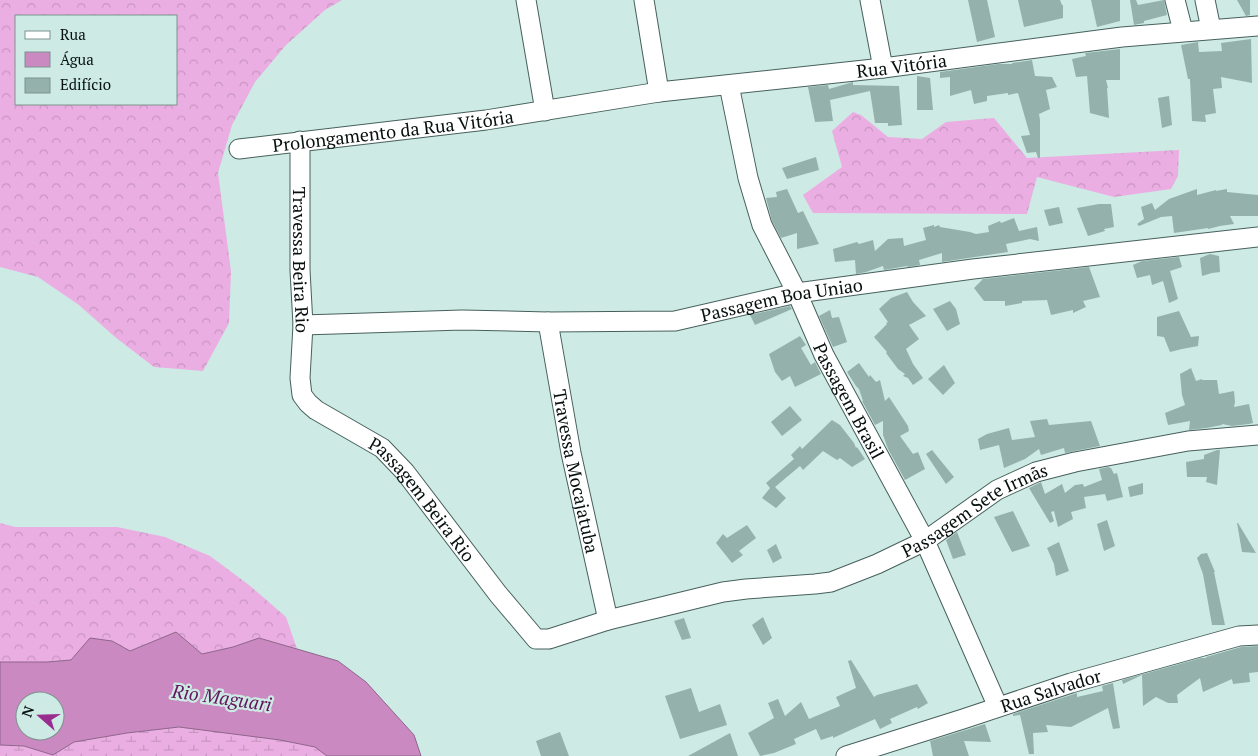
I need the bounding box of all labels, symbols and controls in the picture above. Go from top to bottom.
legend [15,15,178,105]
text: Rua [60,24,86,44]
street label: Rua Vitória [855,48,948,83]
text: Água [60,49,94,69]
text: Edifício [60,74,111,94]
street label: Prolongamento da Rua Vitória [271,104,515,157]
street label: Travessa Beira Rio [288,187,315,334]
street label: Passagem Boa Uniao [698,272,864,327]
street label: Passagem Brasil [808,339,890,463]
street label: Travessa Mocajatuba [548,387,605,556]
street label: Passagem Beira Rio [365,431,481,566]
street label: Passagem Sete Irmãs [897,458,1050,563]
street label: Rua Salvador [997,663,1104,718]
water label: Rio Maguari [170,678,274,716]
north arrow [15,691,65,741]
text: N [17,703,38,720]

